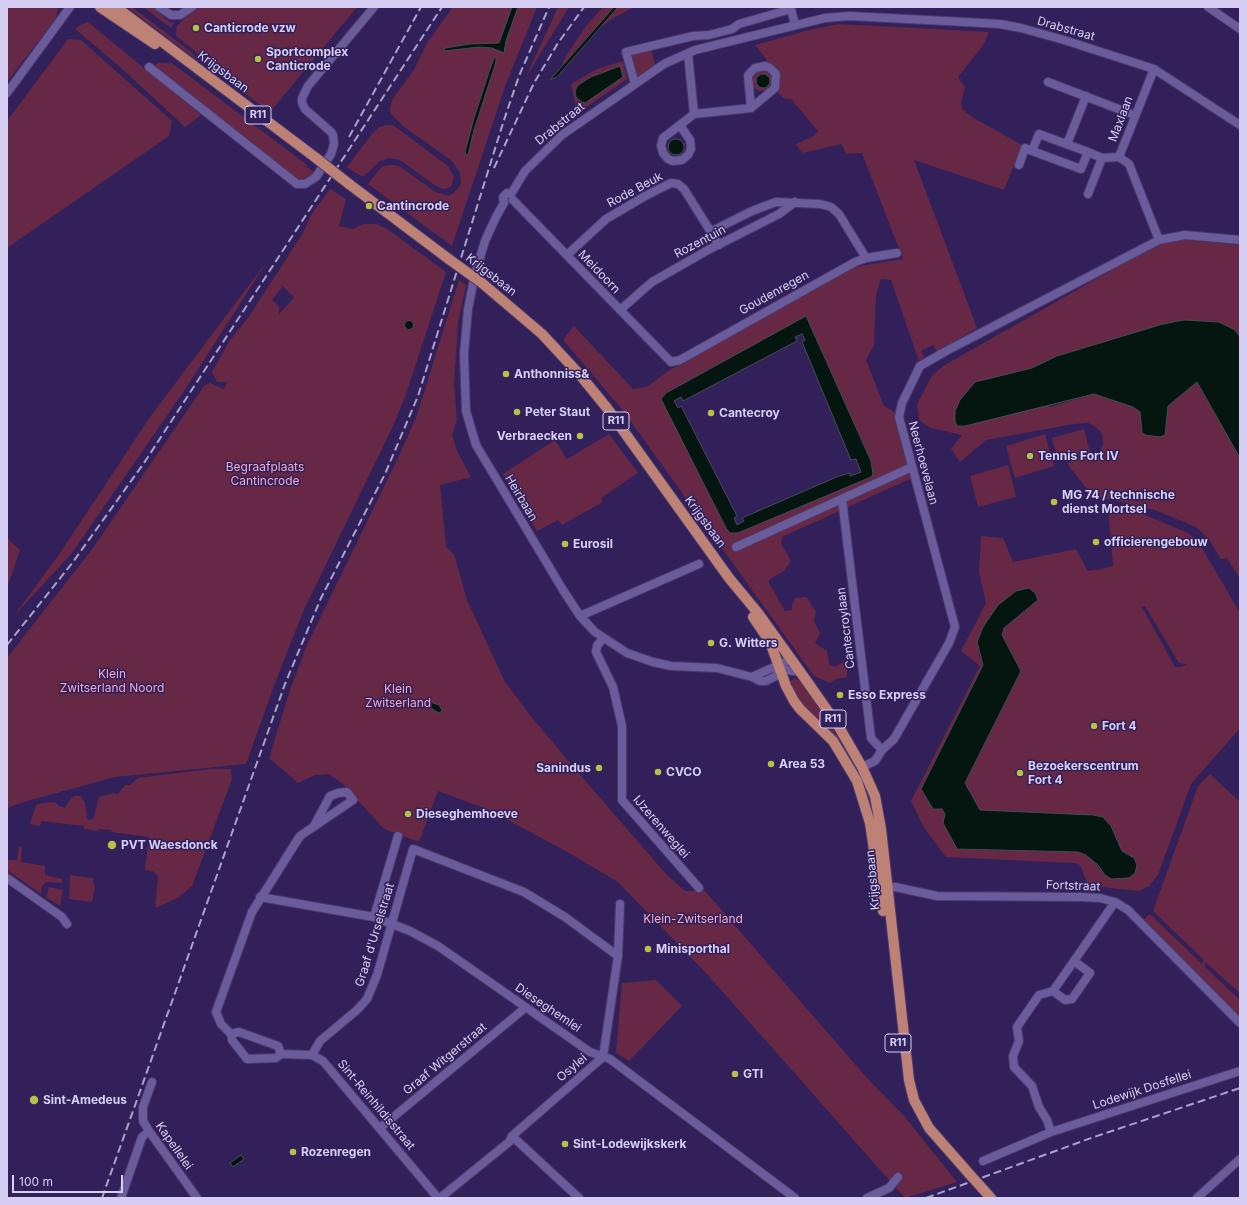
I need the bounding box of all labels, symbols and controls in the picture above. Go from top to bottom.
street label: Drabstraat [1035,14,1097,44]
place label: Canticrode vzw [204,21,296,35]
marker: Canticrode vzw [191,23,201,33]
place label: Sportcomplex Canticrode [266,45,348,73]
street label: Krijgsbaan [195,48,251,96]
marker: Sportcomplex Canticrode [253,54,263,64]
street label: Maxlaan [1106,94,1136,144]
street label: Drabstraat [532,100,588,148]
road number: R11 [245,106,271,124]
street label: Rode Beuk [605,169,665,211]
place label: Cantincrode [377,199,449,213]
marker: Cantincrode [364,201,374,211]
street label: Rozentuin [672,222,728,262]
street label: Meidoorn [575,247,623,297]
street label: Krijgsbaan [463,251,519,299]
street label: Goudenregen [737,268,811,318]
place label: Anthonniss& [514,367,589,381]
marker: Anthonniss& [501,369,511,379]
place label: Peter Staut [525,405,590,419]
place label: Cantecroy [719,406,780,420]
marker: Peter Staut [512,407,522,417]
marker: Cantecroy [706,408,716,418]
road number: R11 [603,412,629,430]
street label: Neerhoevelaan [905,420,941,506]
place label: Verbraecken [497,429,572,443]
marker: Verbraecken [575,431,585,441]
place label: Tennis Fort IV [1038,449,1119,463]
marker: Tennis Fort IV [1025,451,1035,461]
park label: Begraafplaats Cantincrode [226,460,304,488]
street label: Heirbaan [502,472,540,524]
place label: MG 74 / technische dienst Mortsel [1062,488,1175,516]
street label: Krijgsbaan [681,493,729,551]
marker: MG 74 / technische dienst Mortsel [1049,497,1059,507]
place label: officierengebouw [1104,535,1208,549]
place label: Eurosil [573,537,613,551]
marker: officierengebouw [1091,537,1101,547]
marker: Eurosil [560,539,570,549]
street label: Cantecroylaan [834,587,858,669]
place label: G. Witters [719,636,778,650]
marker: G. Witters [706,638,716,648]
park label: Klein Zwitserland Noord [60,667,164,695]
park label: Klein Zwitserland [365,682,431,710]
place label: Esso Express [848,688,926,702]
marker: Esso Express [835,690,845,700]
road number: R11 [820,710,846,728]
place label: Fort 4 [1102,719,1137,733]
marker: Fort 4 [1089,721,1099,731]
place label: Area 53 [779,757,825,771]
marker: Area 53 [766,759,776,769]
place label: Bezoekerscentrum Fort 4 [1028,759,1139,787]
place label: Sanindus [536,761,591,775]
marker: Sanindus [594,763,604,773]
place label: CVCO [666,765,701,779]
marker: CVCO [653,767,663,777]
marker: Bezoekerscentrum Fort 4 [1015,768,1025,778]
street label: IJzerenweglei [630,793,692,861]
place label: Dieseghemhoeve [416,807,518,821]
marker: Dieseghemhoeve [403,809,413,819]
place label: PVT Waesdonck [121,838,218,852]
marker: PVT Waesdonck [106,839,118,851]
street label: Krijgsbaan [863,849,883,911]
street label: Fortstraat [1046,878,1100,894]
street label: Graaf d'Urselstraat [352,881,398,989]
park label: Klein-Zwitserland [643,912,743,926]
place label: Minisporthal [656,942,730,956]
marker: Minisporthal [643,944,653,954]
street label: Dieseghemlei [512,981,584,1035]
street label: Graaf Witgerstraat [400,1020,490,1098]
road number: R11 [885,1034,911,1052]
street label: Osylei [554,1051,590,1085]
street label: Sint-Reinhildisstraat [334,1057,418,1153]
place label: GTI [743,1067,763,1081]
street label: Lodewijk Dosfellei [1091,1067,1193,1113]
marker: GTI [730,1069,740,1079]
place label: Sint-Amedeus [43,1093,127,1107]
marker: Sint-Amedeus [28,1094,40,1106]
street label: Kapellelei [152,1119,196,1173]
place label: Sint-Lodewijkskerk [573,1137,686,1151]
marker: Sint-Lodewijkskerk [560,1139,570,1149]
place label: Rozenregen [301,1145,371,1159]
marker: Rozenregen [288,1147,298,1157]
scale bar [14,1167,125,1193]
text: 100 m [19,1174,53,1189]

